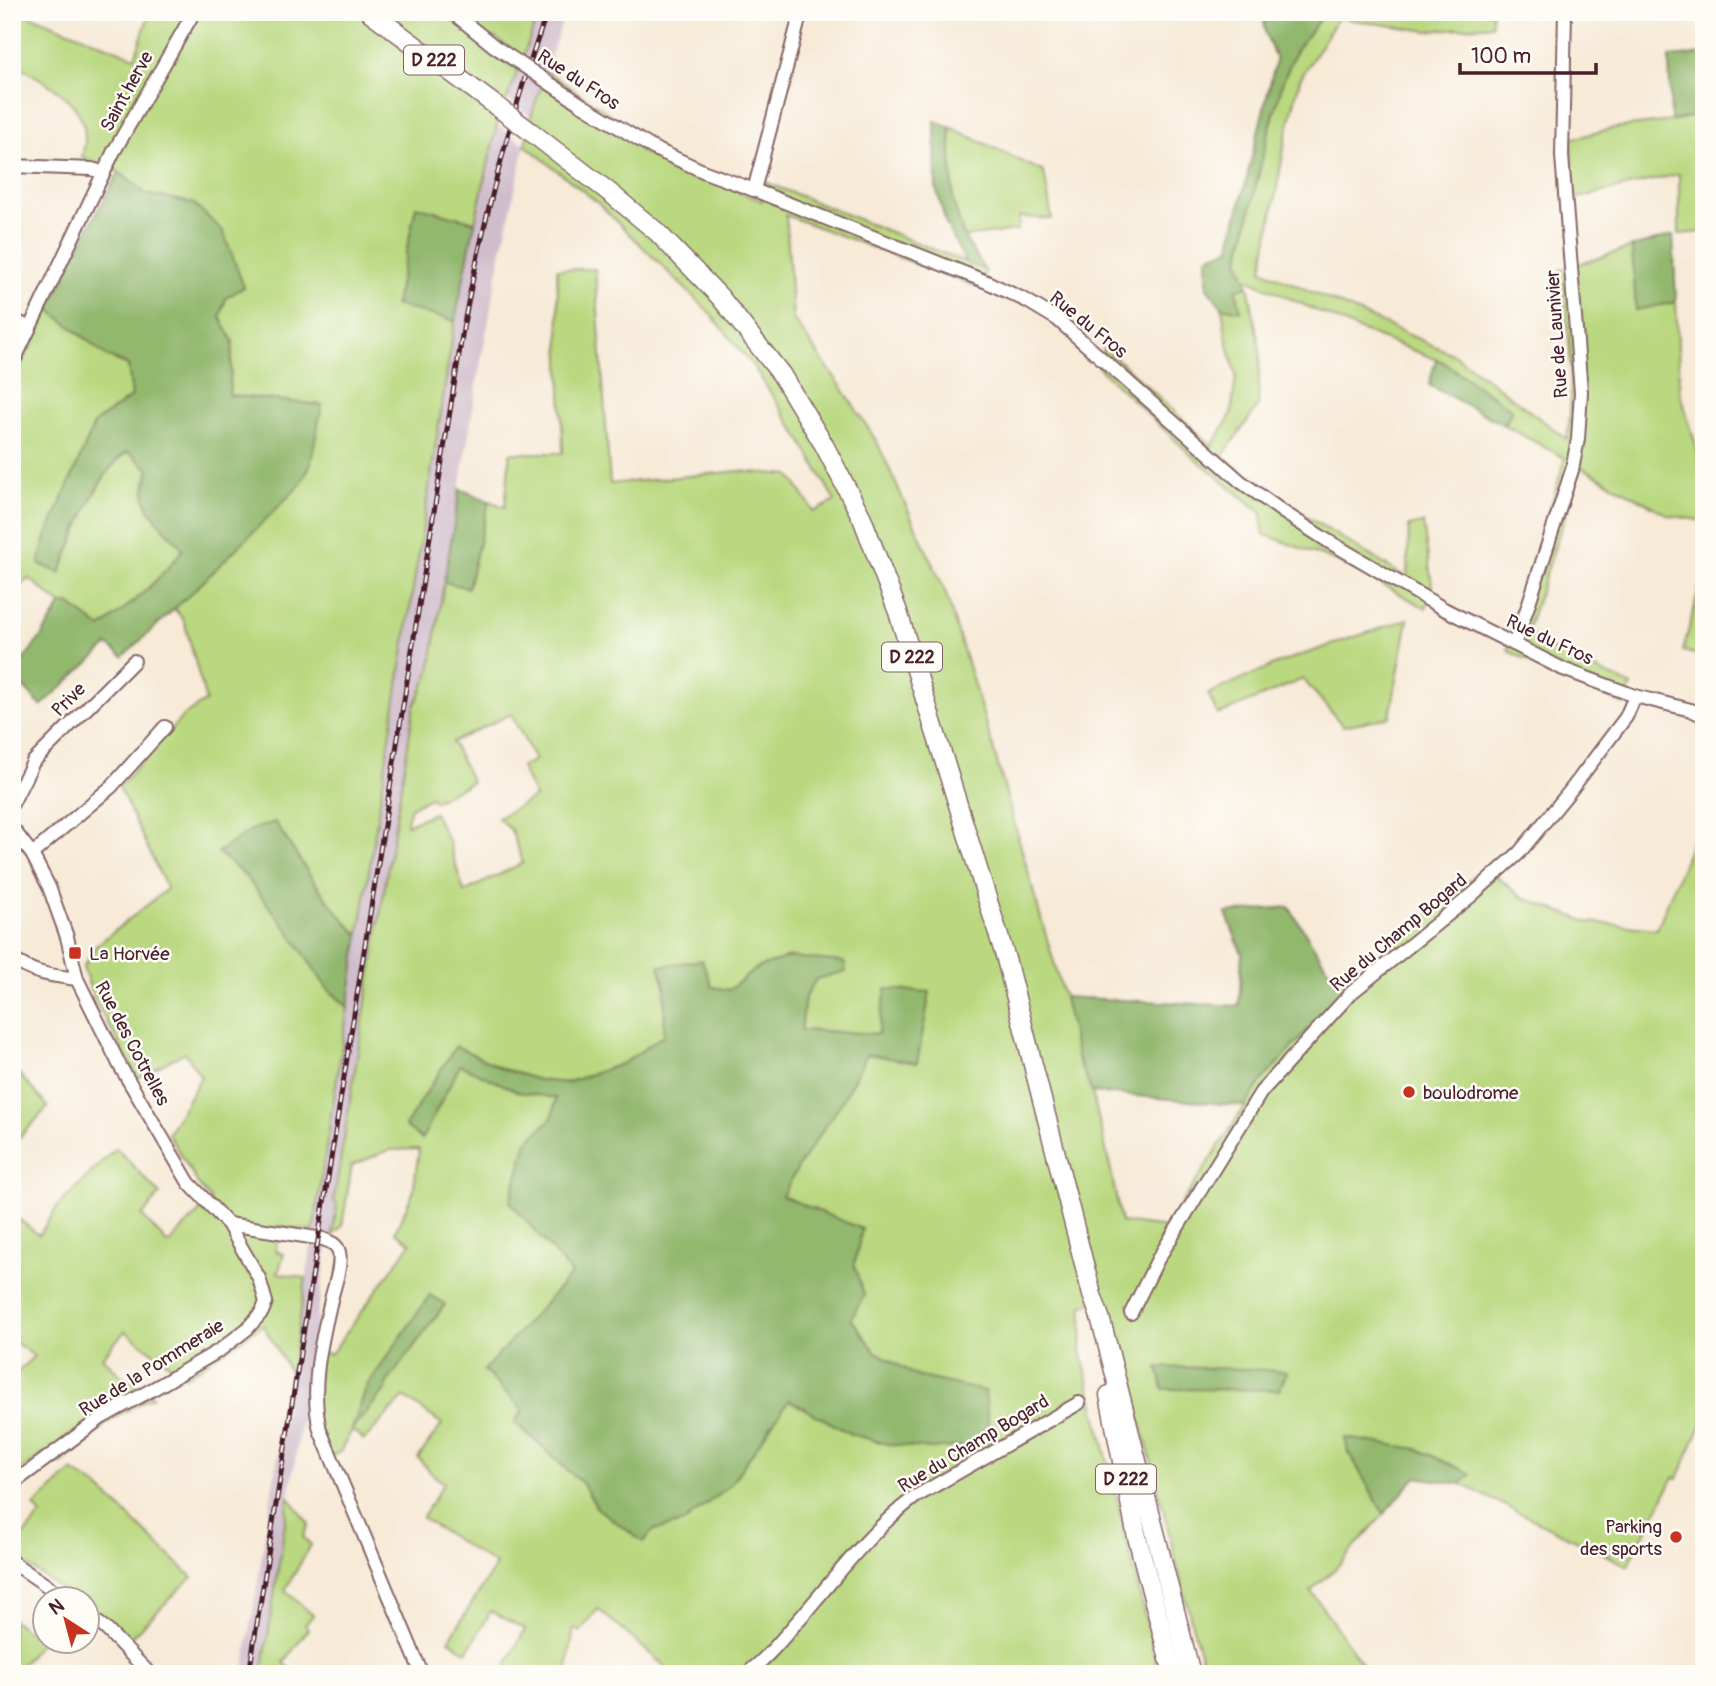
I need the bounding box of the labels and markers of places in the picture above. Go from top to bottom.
place label: La Horvée [89,942,170,966]
marker: La Horvée [67,945,83,961]
place label: boulodrome [1423,1081,1519,1105]
marker: boulodrome [1401,1084,1417,1100]
place label: Parking des sports [1580,1515,1662,1561]
marker: Parking des sports [1668,1529,1684,1545]

